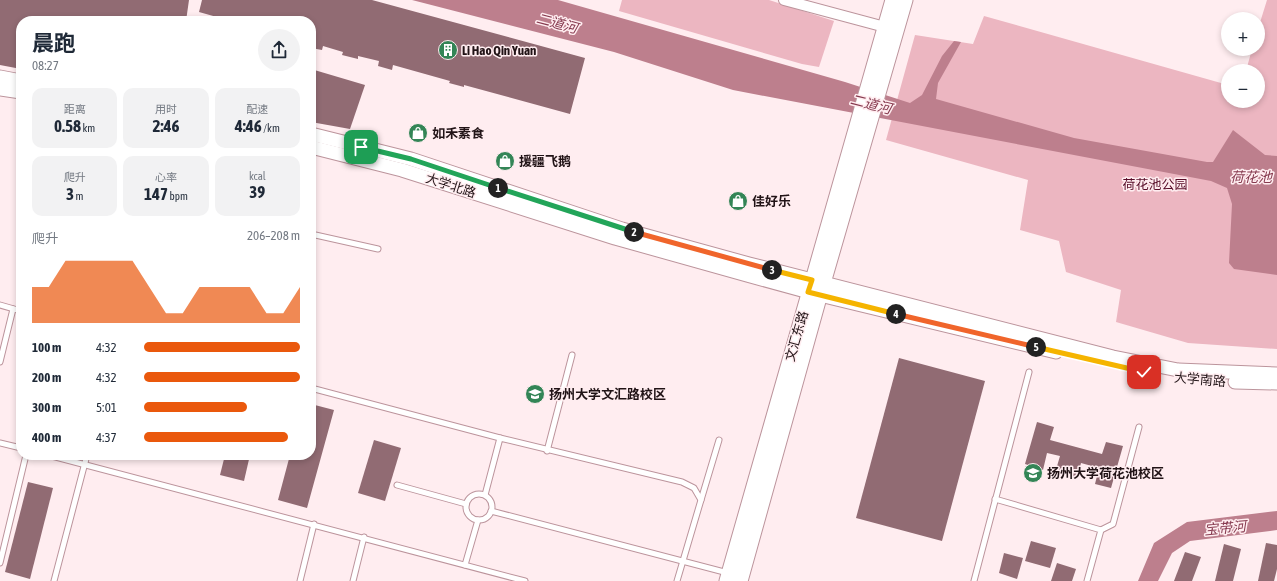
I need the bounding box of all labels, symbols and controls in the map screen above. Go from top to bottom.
water label: 二道河 [535,10,582,37]
map controls [1221,12,1265,108]
button: + [1221,12,1265,56]
button: share [258,29,300,71]
text: 晨跑 [32,30,76,56]
building icon: Li Hao Qin Yuan [437,39,459,61]
place label: Li Hao Qin Yuan [462,43,536,58]
text: 08:27 [32,58,59,73]
button: − [1221,64,1265,108]
water label: 二道河 [849,91,896,118]
text: 距离 [64,103,86,115]
text: 用时 [155,103,177,115]
text: 配速 [246,103,268,115]
text: 0.58 [54,116,81,136]
text: 2:46 [152,116,179,136]
text: 4:46 [235,116,262,136]
text: km [81,122,95,134]
text: /km [262,122,280,134]
shop icon: 如禾素食 [407,122,429,144]
place label: 如禾素食 [432,126,485,141]
pin [344,130,378,164]
icon: arrive [350,136,372,158]
shop icon: 援疆飞鹅 [494,150,516,172]
place label: 援疆飞鹅 [519,154,571,169]
water label: 荷花池 [1230,169,1274,185]
text: kcal [249,170,266,182]
street label: 大学北路 [424,170,478,201]
text: 爬升 [64,171,86,183]
text: 心率 [155,171,177,183]
park label: 荷花池公园 [1122,177,1188,192]
pin: 1 [488,178,508,198]
text: 39 [249,182,265,202]
text: 1 [495,182,501,194]
text: 3 [66,184,74,204]
text: 147 [144,184,168,204]
text: m [74,190,83,202]
text: bpm [168,190,188,202]
shop icon: 佳好乐 [727,190,749,212]
place label: 佳好乐 [752,194,791,209]
pin: 2 [624,222,644,242]
text: 2 [631,226,637,238]
text: 206–208 m [247,228,300,243]
text: 爬升 [32,231,58,246]
pin: 3 [762,260,782,280]
text: 3 [769,264,775,276]
pin: 4 [886,304,906,324]
text: 4 [893,308,899,320]
street label: 文汇东路 [782,309,811,363]
pin: 5 [1026,337,1046,357]
text: 100 m [32,340,61,355]
text: 4:32 [96,340,117,355]
text: 5 [1033,341,1039,353]
pin [1127,355,1161,389]
icon: check [1133,361,1155,383]
text: 200 m [32,370,61,385]
text: 4:32 [96,370,117,385]
street label: 大学南路 [1173,370,1227,389]
school or university icon: 扬州大学文汇路校区 [524,383,546,405]
place label: 扬州大学文汇路校区 [549,387,666,402]
text: 300 m [32,400,61,415]
text: 5:01 [96,400,117,415]
text: 400 m [32,430,61,445]
text: 4:37 [96,430,117,445]
school or university icon: 扬州大学荷花池校区 [1022,462,1044,484]
place label: 扬州大学荷花池校区 [1047,466,1164,481]
water label: 宝带河 [1203,518,1250,538]

